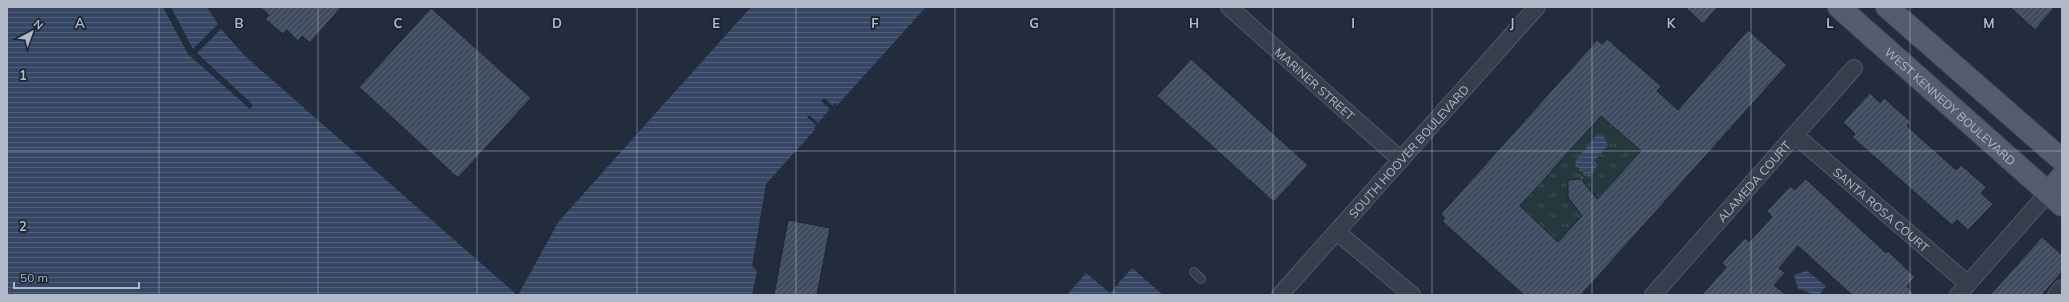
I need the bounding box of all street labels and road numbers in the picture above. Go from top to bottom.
street label: MARINER STREET [1272,44,1359,123]
street label: WEST KENNEDY BOULEVARD [1882,44,2019,168]
street label: SOUTH HOOVER BOULEVARD [1345,81,1472,221]
street label: ALAMEDA COURT [1714,137,1794,225]
street label: SANTA ROSA COURT [1830,164,1933,255]

